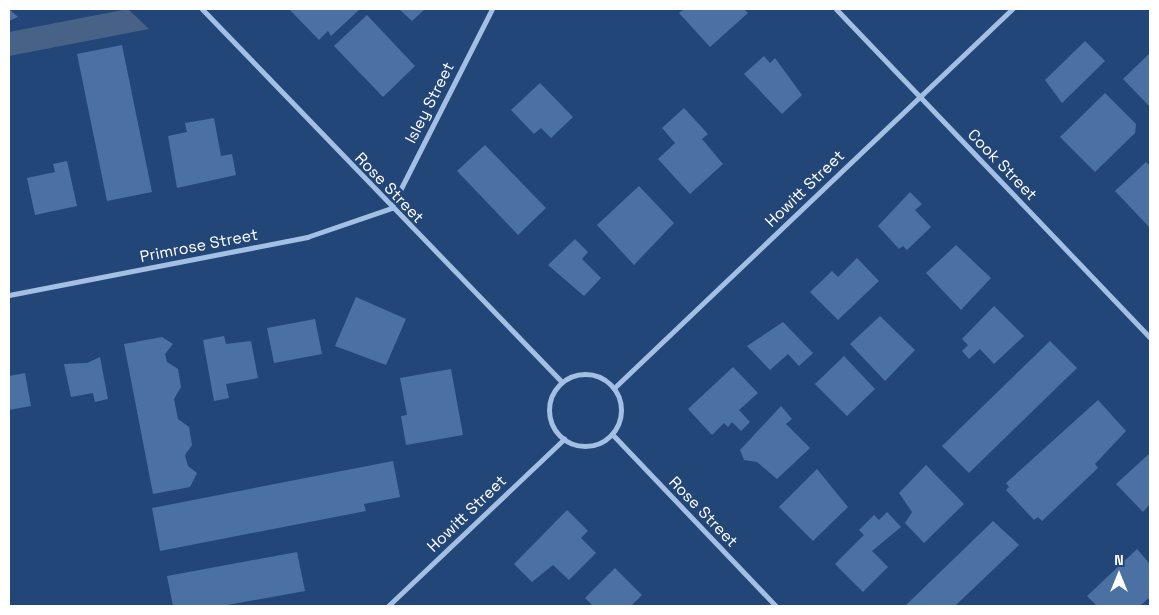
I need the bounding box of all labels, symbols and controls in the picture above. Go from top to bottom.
street label: Isley Street [401,59,459,147]
street label: Cook Street [963,125,1041,205]
street label: Howitt Street [761,146,849,232]
street label: Rose Street [351,149,427,227]
street label: Primrose Street [138,225,260,267]
street label: Howitt Street [423,471,511,557]
street label: Rose Street [665,473,741,551]
north arrow [1094,550,1144,600]
text: N [1114,551,1124,569]

